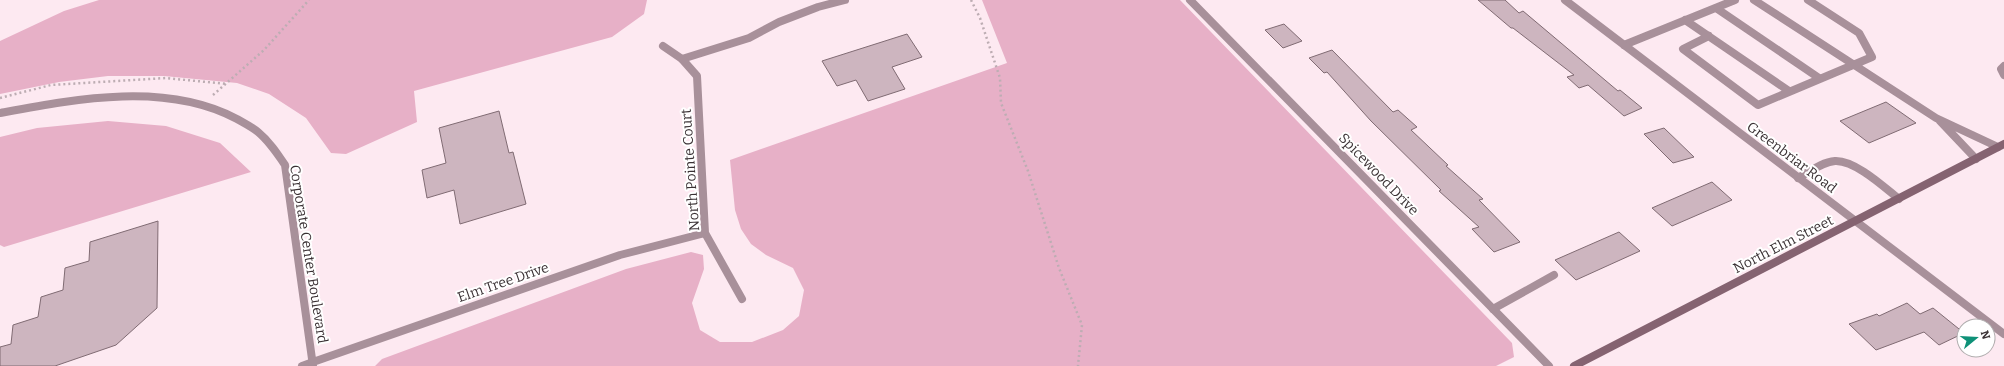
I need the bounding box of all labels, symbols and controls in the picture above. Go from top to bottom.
street label: North Pointe Court [678,108,703,232]
street label: Greenbriar Road [1743,118,1840,197]
street label: Spicewood Drive [1335,130,1422,219]
street label: Corporate Center Boulevard [286,164,331,345]
street label: North Elm Street [1730,212,1836,277]
street label: Elm Tree Drive [455,259,551,306]
north arrow [1956,318,1996,358]
text: N [1978,329,1993,342]

